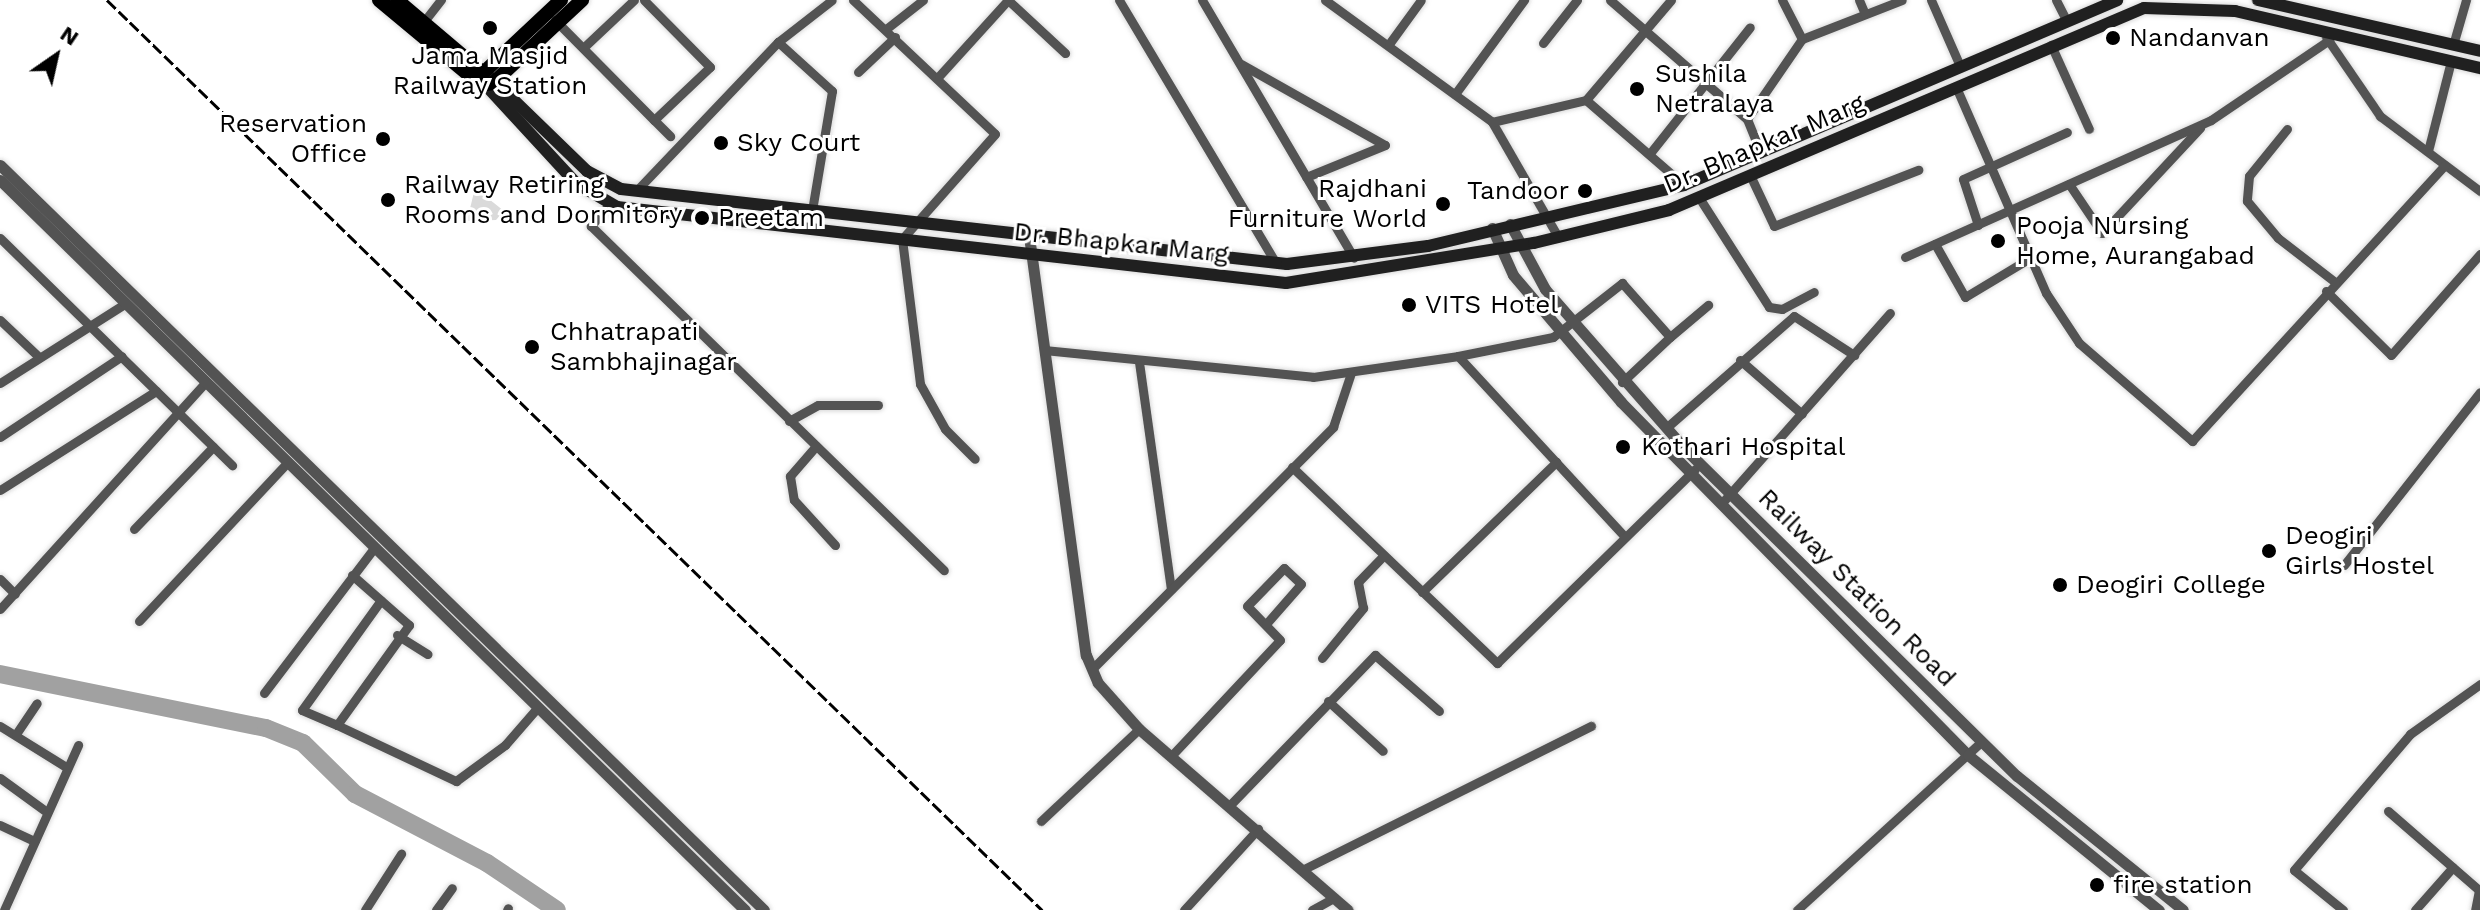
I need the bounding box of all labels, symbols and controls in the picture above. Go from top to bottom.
north arrow [16,16,96,96]
marker: Jama Masjid Railway Station [481,19,499,37]
text: N [56,21,83,51]
place label: Nandanvan [2129,22,2270,54]
marker: Nandanvan [2104,29,2122,47]
place label: Jama Masjid Railway Station [392,40,588,102]
place label: Sushila Netralaya [1655,58,1774,120]
marker: Sushila Netralaya [1626,78,1648,100]
street label: Dr. Bhapkar Marg [1658,87,1870,201]
place label: Reservation Office [219,108,367,170]
place label: Sky Court [737,127,861,159]
marker: Reservation Office [374,130,392,148]
marker: Sky Court [712,134,730,152]
place label: Railway Retiring Rooms and Dormitory [404,169,683,230]
place label: Rajdhani Furniture World [1227,173,1427,234]
place label: Tandoor [1467,175,1569,207]
marker: Tandoor [1576,182,1594,200]
marker: Railway Retiring Rooms and Dormitory [379,191,397,209]
marker: Rajdhani Furniture World [1434,195,1452,213]
place label: Preetam [718,202,824,234]
marker: Preetam [693,209,711,227]
place label: Pooja Nursing Home, Aurangabad [2016,210,2256,272]
street label: Dr. Bhapkar Marg [1012,216,1230,270]
marker: Pooja Nursing Home, Aurangabad [1987,230,2009,252]
place label: VITS Hotel [1425,289,1558,321]
marker: VITS Hotel [1400,296,1418,314]
place label: Chhatrapati Sambhajinagar [550,316,737,378]
marker: Chhatrapati Sambhajinagar [521,336,543,358]
place label: Kothari Hospital [1641,431,1845,463]
marker: Kothari Hospital [1612,436,1634,458]
street label: Railway Station Road [1751,482,1963,694]
place label: Deogiri Girls Hostel [2285,520,2434,582]
marker: Deogiri Girls Hostel [2260,542,2278,560]
place label: Deogiri College [2076,569,2266,601]
marker: Deogiri College [2051,576,2069,594]
place label: fire station [2113,869,2252,901]
marker: fire station [2088,876,2106,894]

